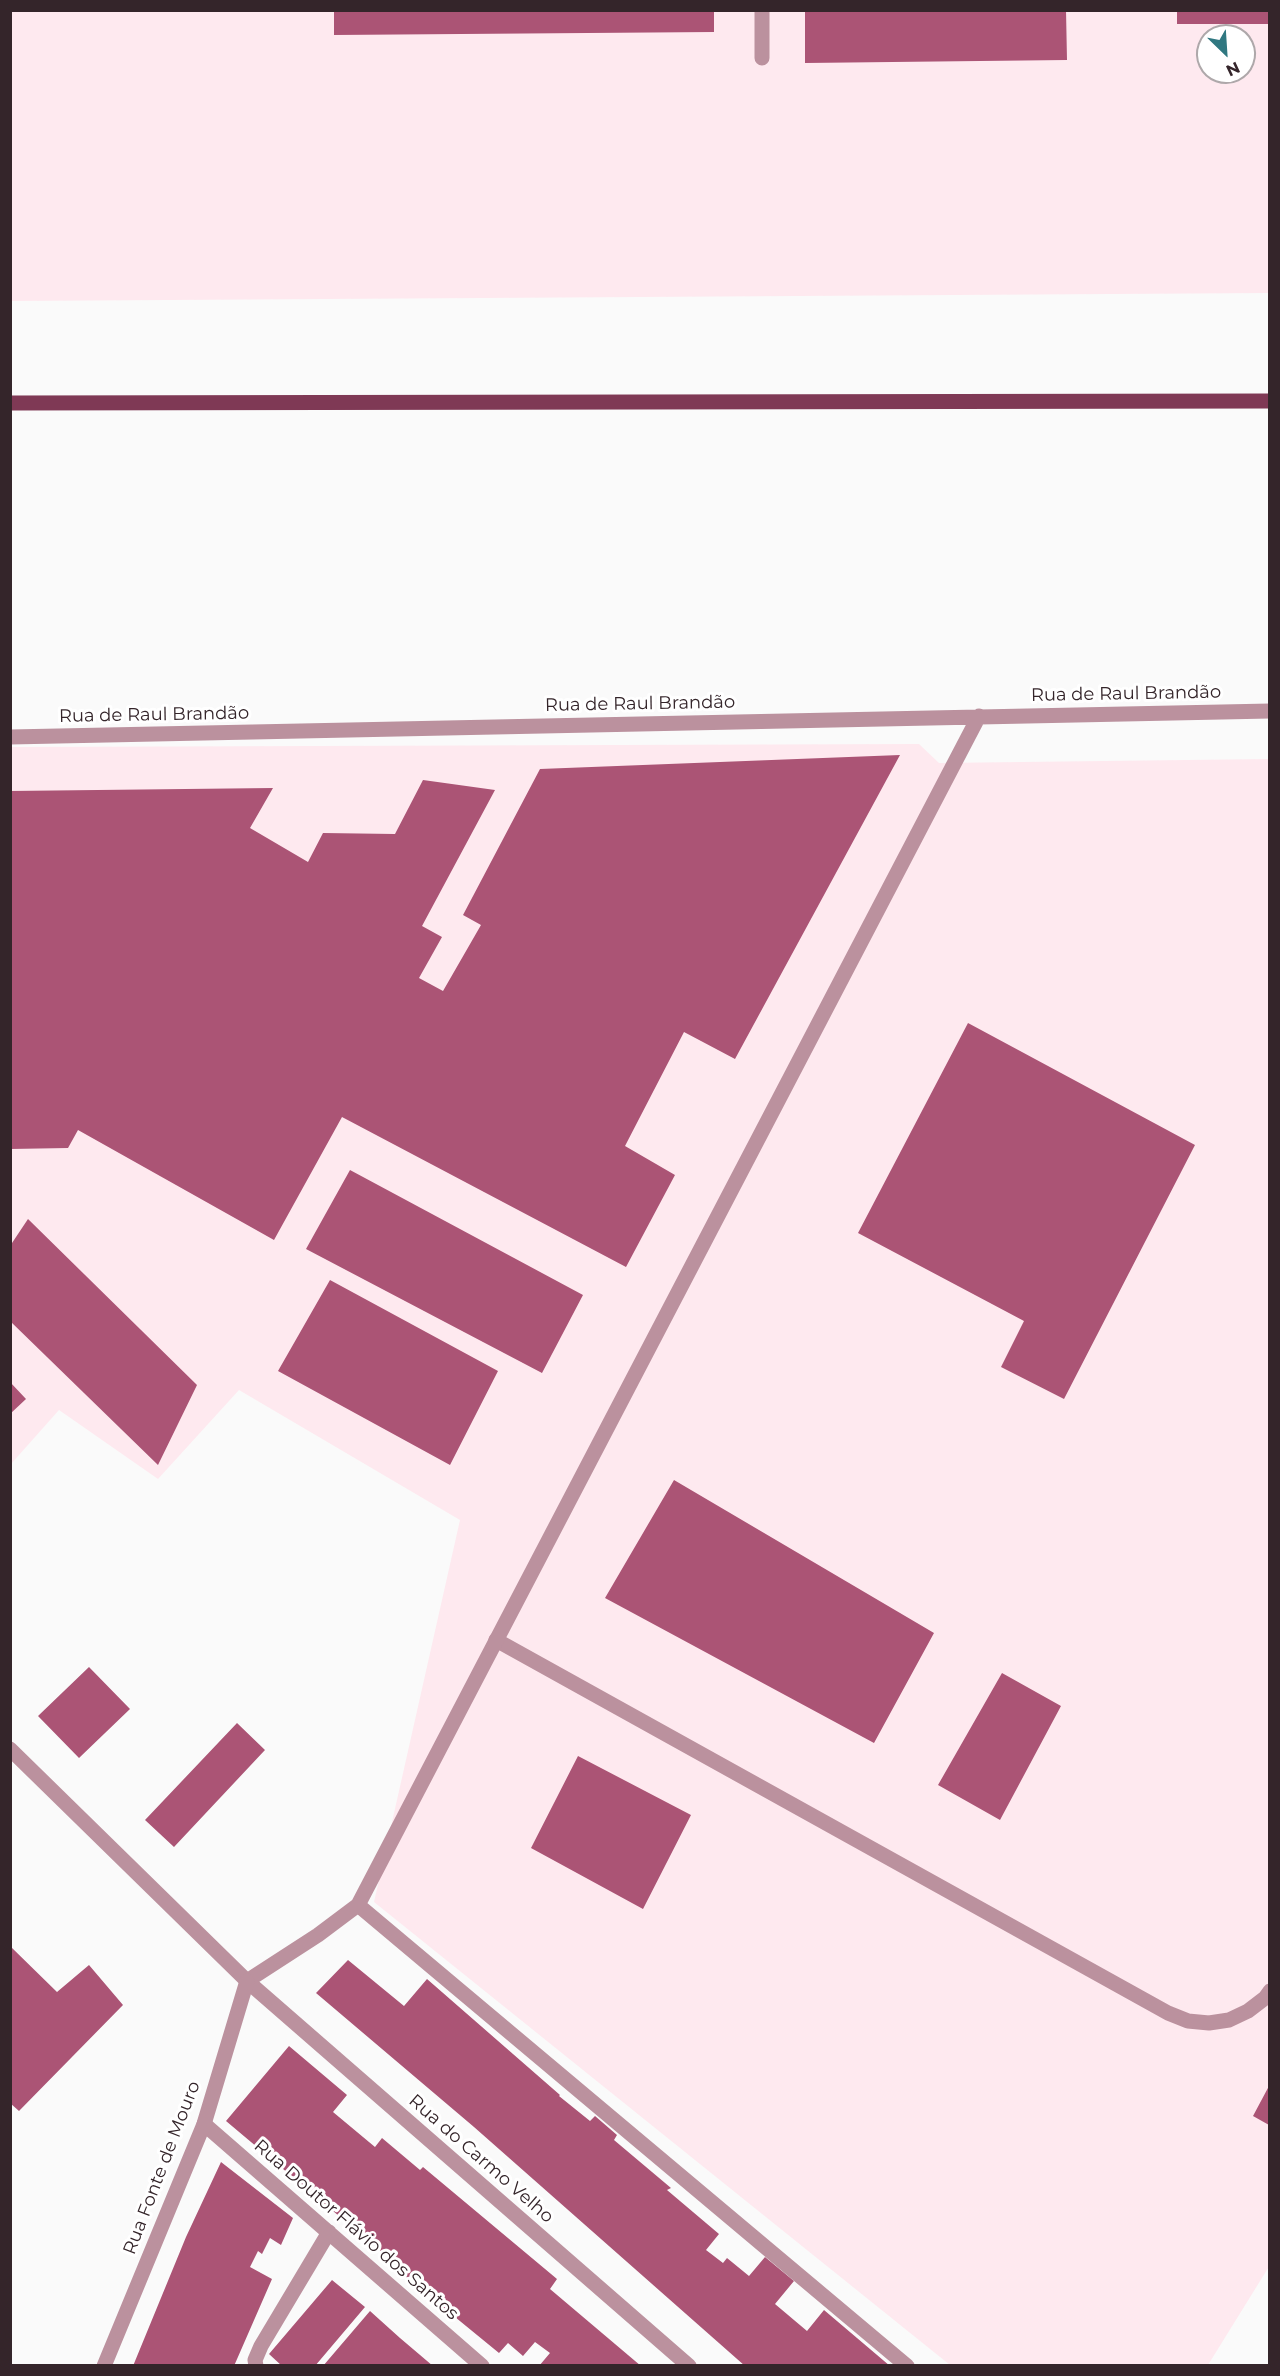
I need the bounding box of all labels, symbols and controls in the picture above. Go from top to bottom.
north arrow [1196,24,1256,84]
text: N [1223,58,1243,80]
street label: Rua de Raul Brandão [1031,682,1221,706]
street label: Rua de Raul Brandão [545,692,735,716]
street label: Rua de Raul Brandão [59,703,249,727]
street label: Rua Fonte de Mouro [119,2078,205,2258]
street label: Rua do Carmo Velho [404,2090,558,2228]
street label: Rua Doutor Flávio dos Santos [249,2135,463,2325]

